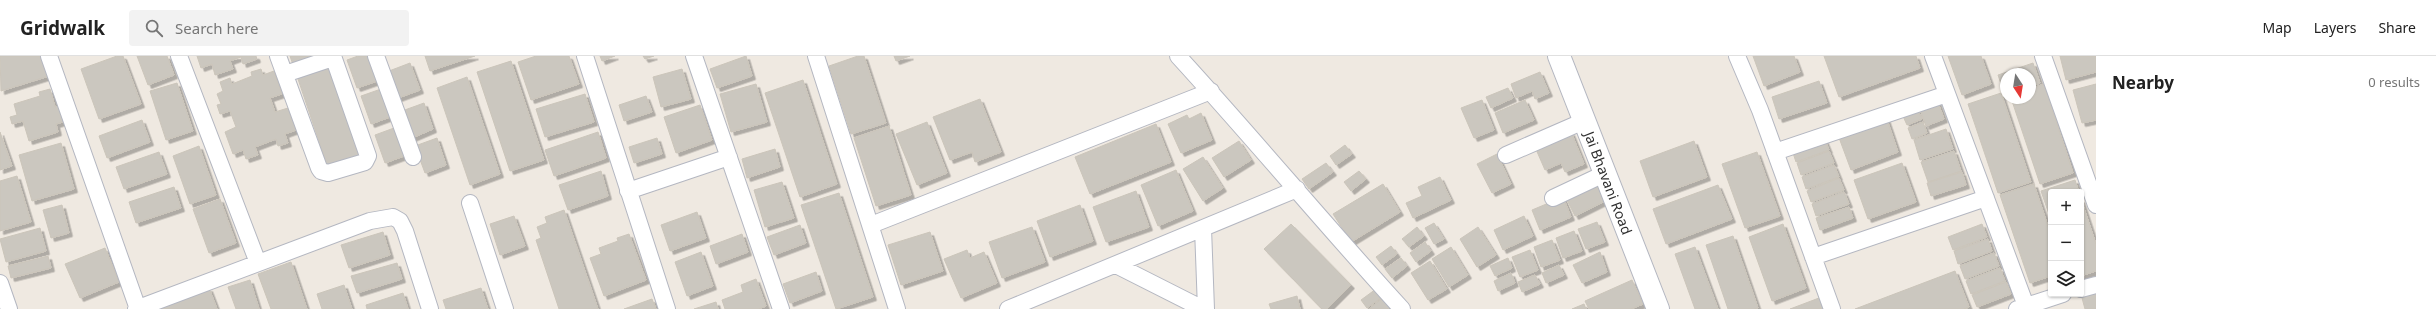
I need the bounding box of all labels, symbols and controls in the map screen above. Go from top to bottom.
search box [129,10,409,46]
text: Gridwalk [20,15,105,41]
icon: search [143,17,165,39]
text: Search here [175,18,259,38]
text: Map [2263,18,2292,37]
text: Layers [2314,18,2356,37]
text: Share [2378,18,2416,37]
north arrow [2000,68,2036,104]
text: Nearby [2112,71,2174,94]
text: 0 results [2368,73,2420,91]
street label: Jai Bhavani Road [1579,127,1637,237]
map controls [2048,189,2084,297]
button: + [2048,189,2084,225]
button: − [2048,225,2084,261]
button: layers [2048,261,2084,297]

